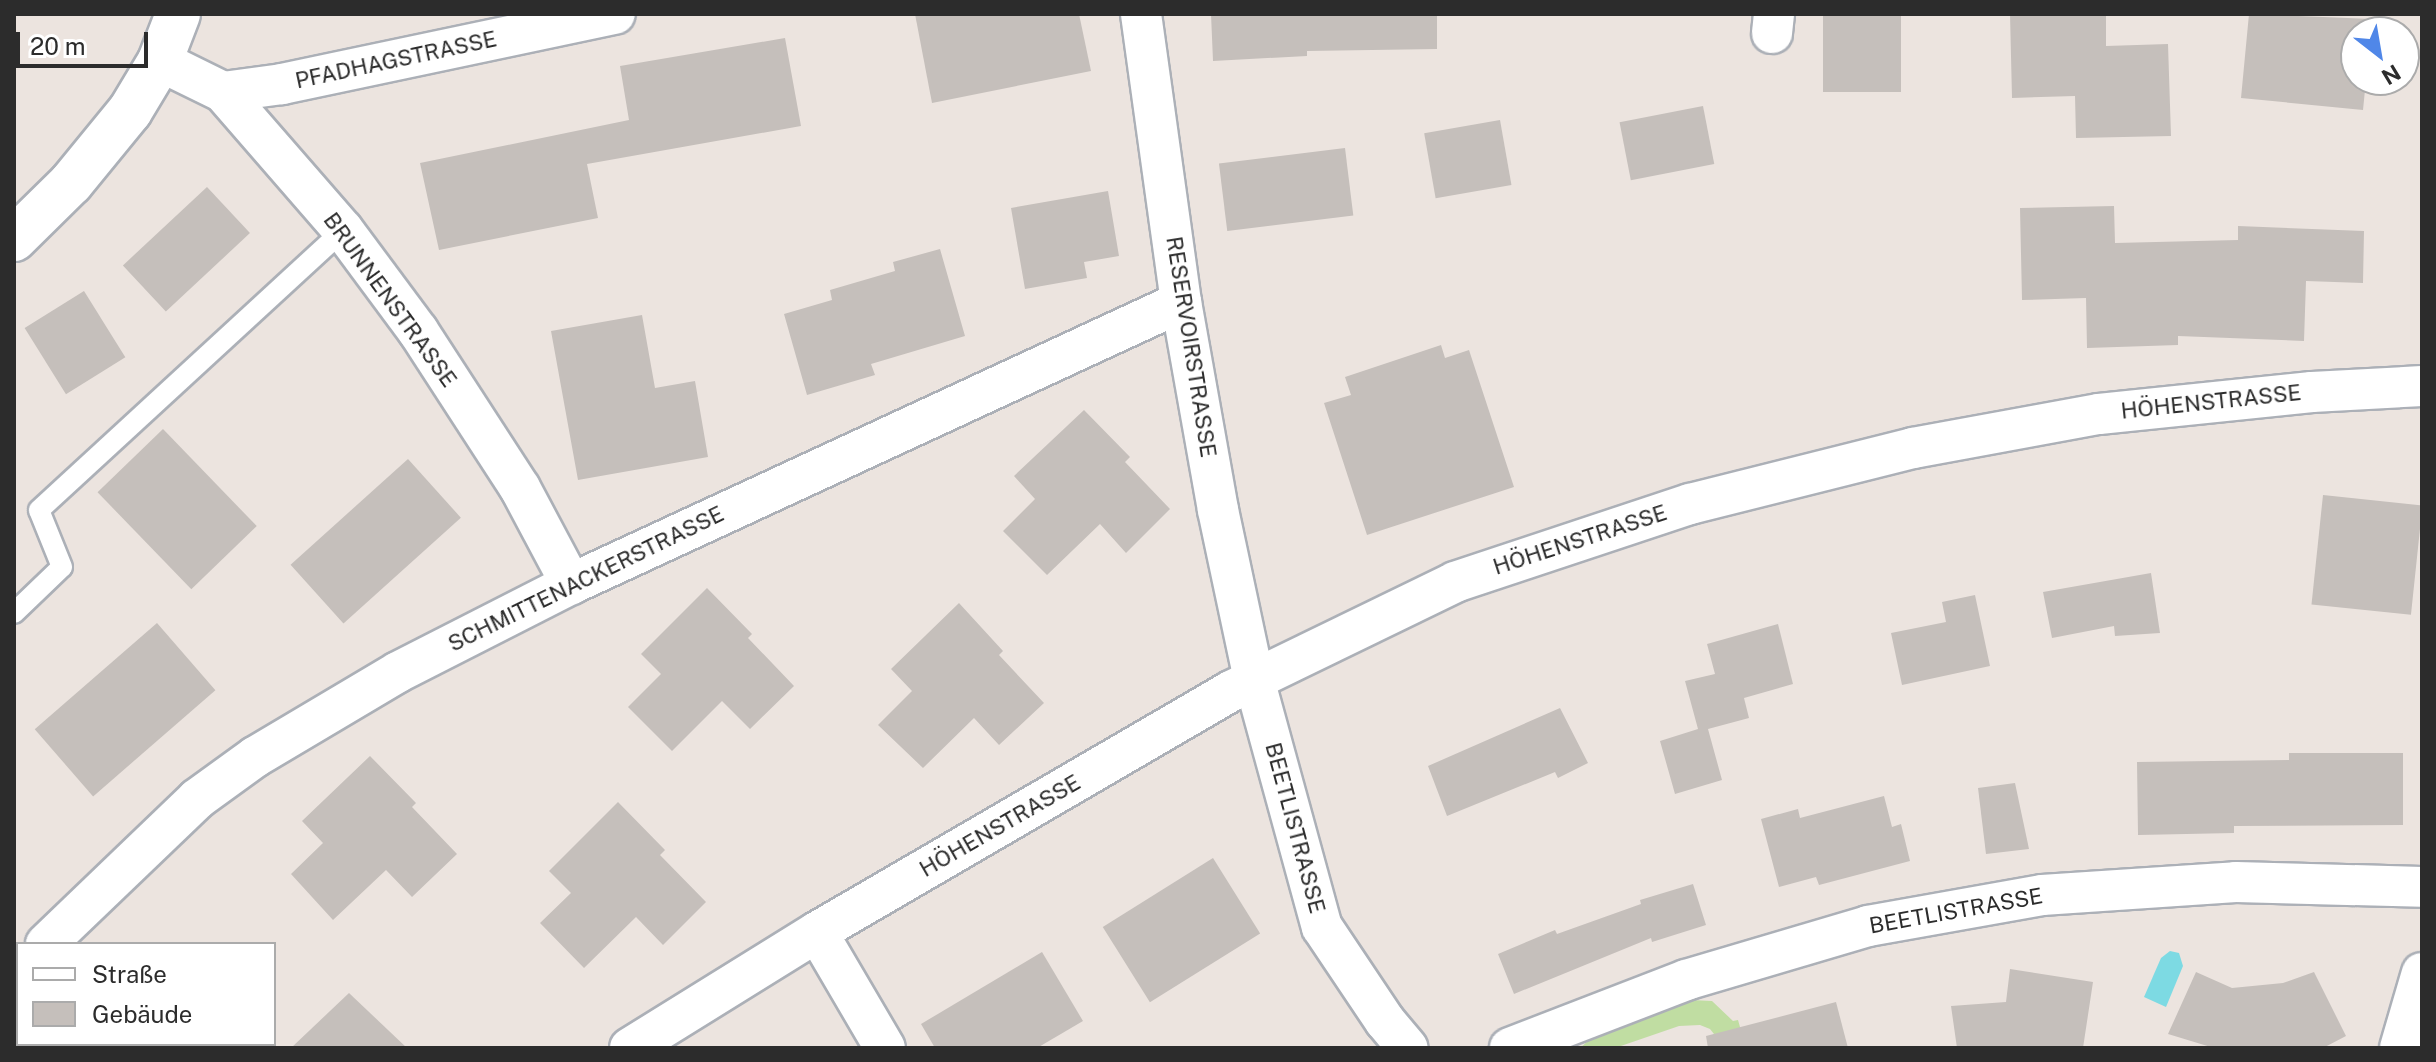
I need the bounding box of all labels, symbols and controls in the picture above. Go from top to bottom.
scale bar [20,16,152,66]
north arrow [2340,16,2420,96]
street label: PFADHAGSTRASSE [293,26,499,94]
text: 20 m [30,32,86,60]
text: N [2377,59,2405,90]
street label: BRUNNENSTRASSE [318,208,462,392]
street label: RESERVOIRSTRASSE [1160,235,1222,459]
street label: HÖHENSTRASSE [2120,379,2302,425]
street label: HÖHENSTRASSE [1490,499,1670,581]
street label: SCHMITTENACKERSTRASSE [444,501,728,657]
street label: BEETLISTRASSE [1260,740,1330,916]
street label: HÖHENSTRASSE [915,769,1085,883]
street label: BEETLISTRASSE [1867,883,2045,939]
legend [16,942,276,1046]
text: Straße [92,960,167,988]
text: Gebäude [92,1000,192,1028]

